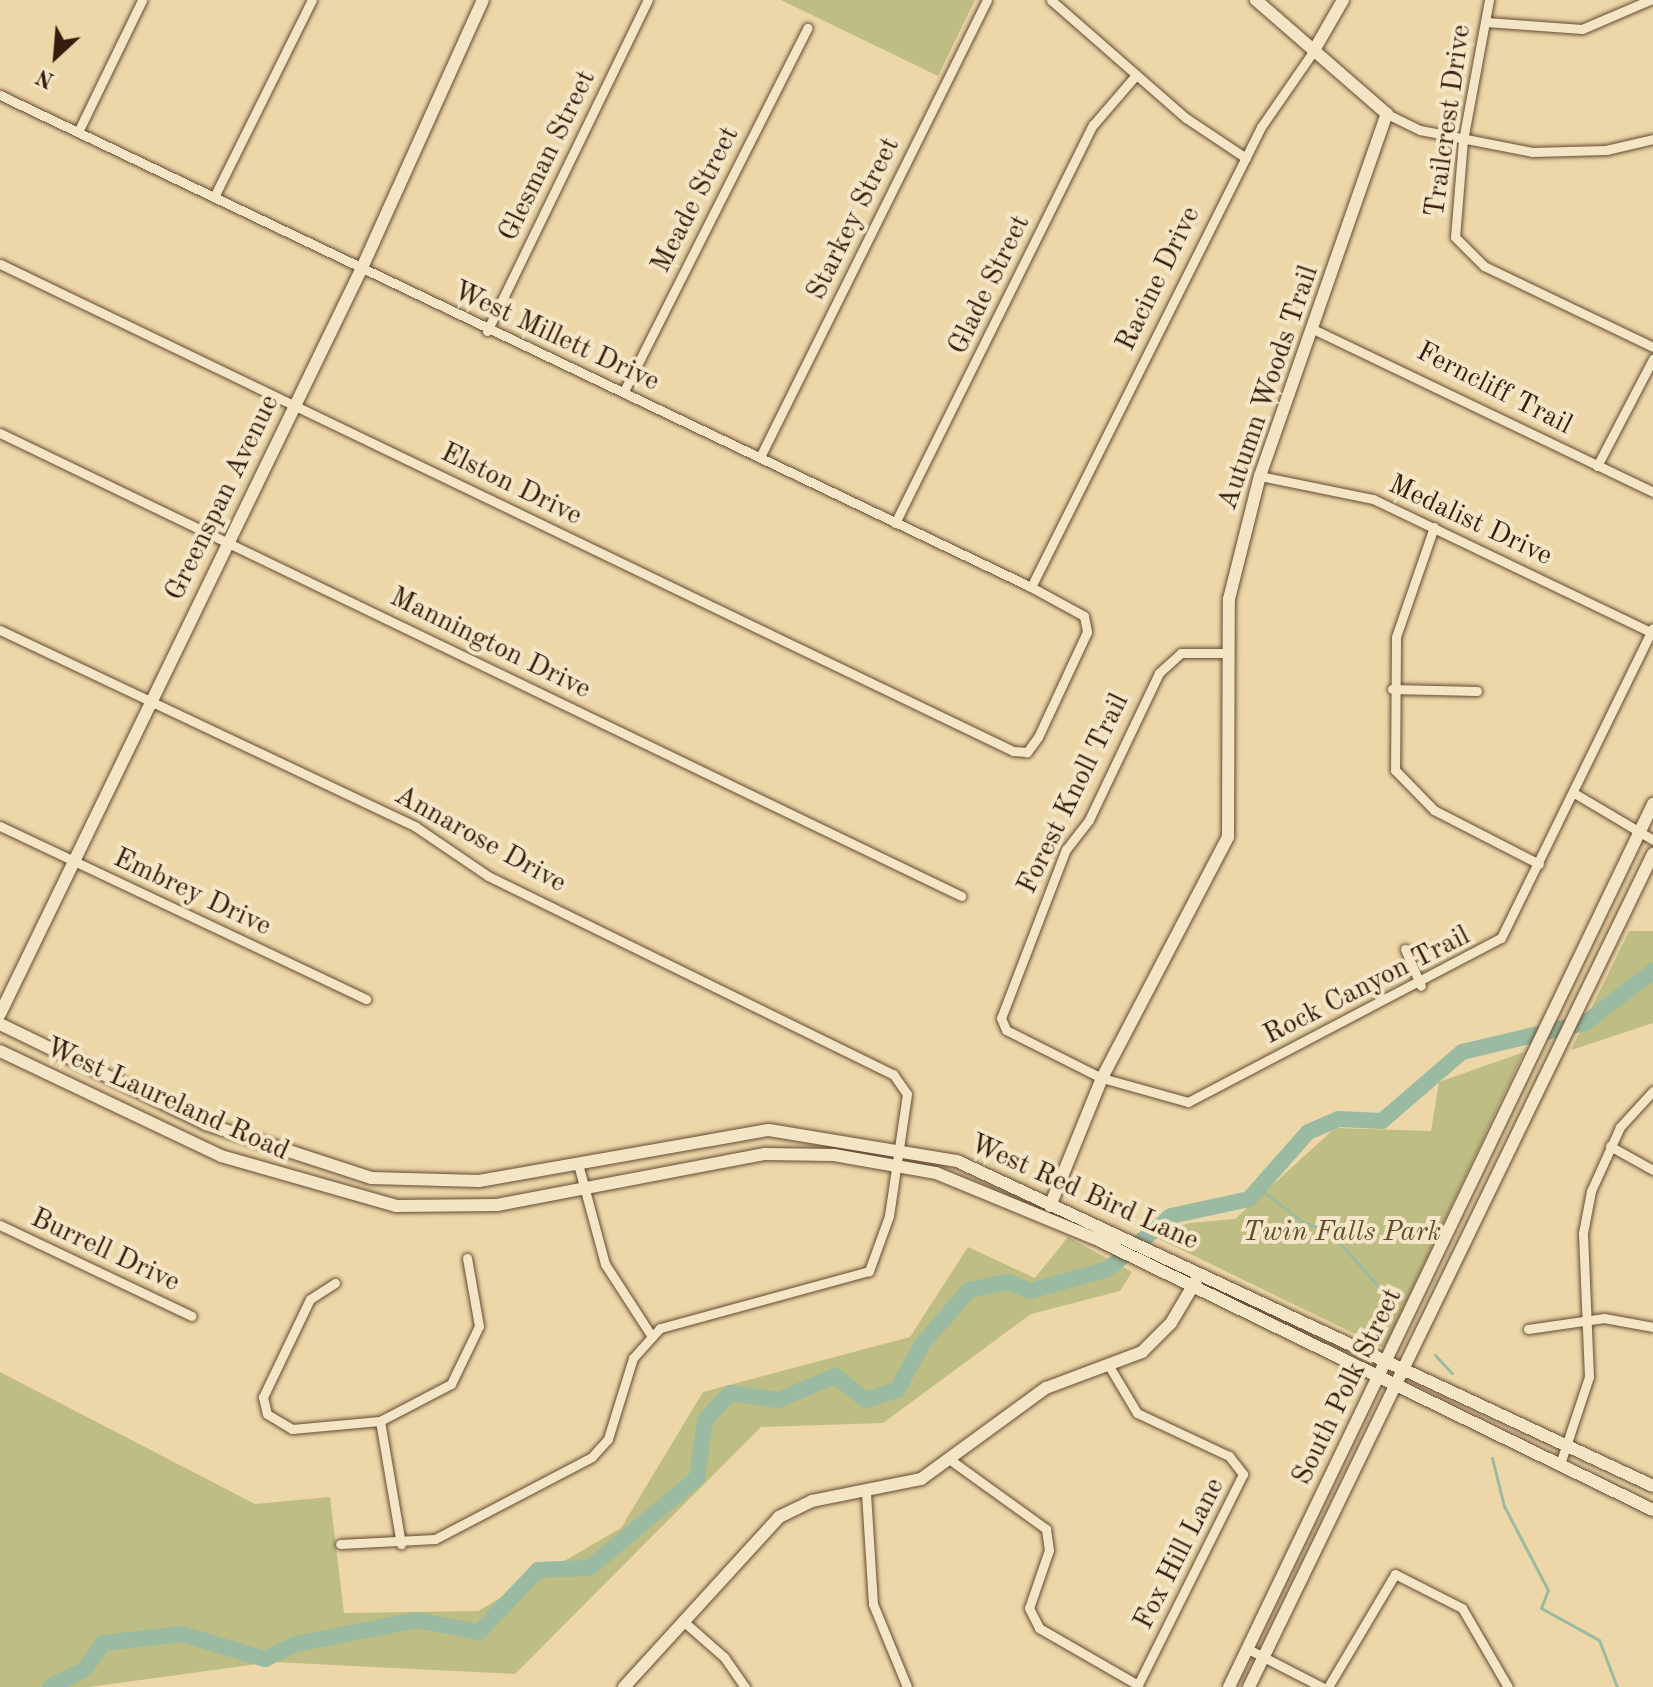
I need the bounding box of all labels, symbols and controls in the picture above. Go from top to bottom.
north arrow [16,16,96,96]
street label: Trailcrest Drive [1419,23,1479,219]
text: N [33,64,58,91]
street label: Glesman Street [492,65,604,247]
street label: Meade Street [645,121,747,279]
street label: Starkey Street [800,132,908,306]
street label: Racine Drive [1110,201,1208,357]
street label: Glade Street [942,210,1038,360]
street label: Autumn Woods Trail [1211,261,1327,515]
street label: West Millett Drive [448,275,664,399]
street label: Ferncliff Trail [1410,335,1578,443]
street label: Greenspan Avenue [159,390,287,606]
street label: Elston Drive [435,436,587,534]
street label: Medalist Drive [1383,468,1557,574]
street label: Mannington Drive [384,581,596,707]
street label: Forest Knoll Trail [1011,688,1137,900]
street label: Annarose Drive [388,779,572,901]
street label: Embrey Drive [108,842,276,944]
street label: Rock Canyon Trail [1258,919,1476,1053]
street label: West Laureland Road [40,1031,294,1169]
street label: West Red Bird Lane [964,1127,1204,1259]
street label: Burrell Drive [25,1202,185,1300]
park label: Twin Falls Park [1243,1216,1441,1250]
street label: South Polk Street [1286,1283,1410,1491]
street label: Fox Hill Lane [1127,1473,1233,1635]

